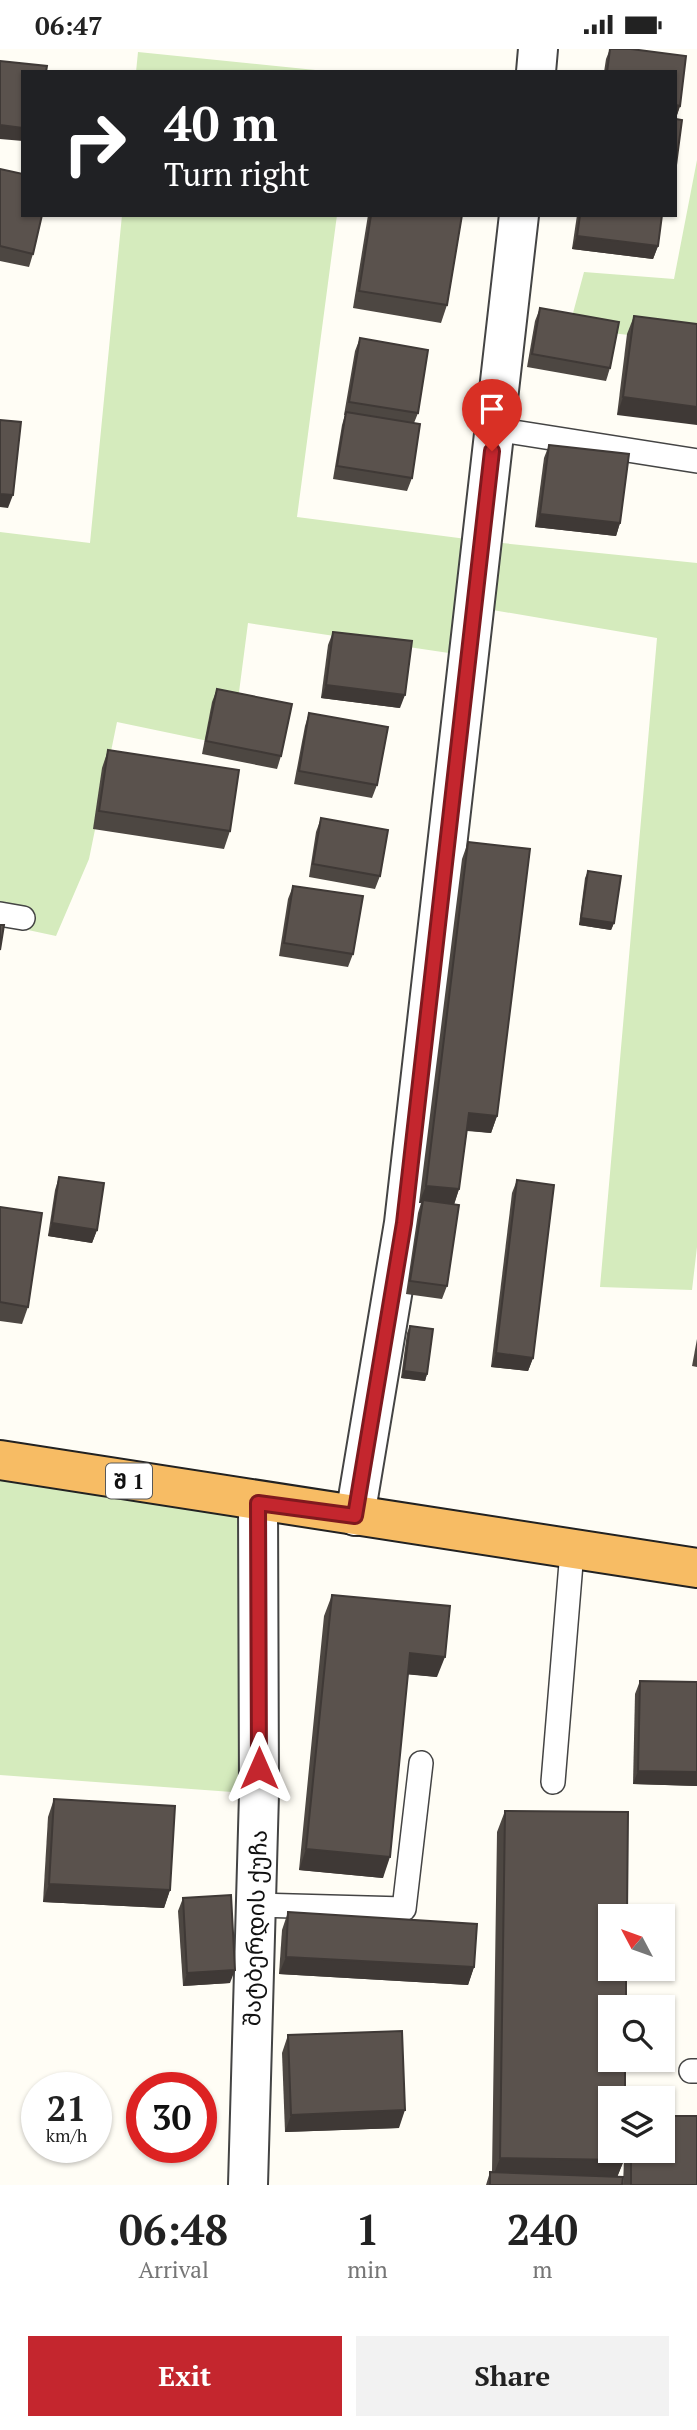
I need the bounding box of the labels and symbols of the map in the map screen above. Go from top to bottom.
pin [462,379,522,451]
road number: შ 1 [106,1463,152,1499]
position arrow [222,1731,296,1805]
street label: შატბერდის ქუჩა [236,1829,274,2027]
north arrow [598,1904,676,1981]
speed limit sign: 30 [126,2072,217,2163]

